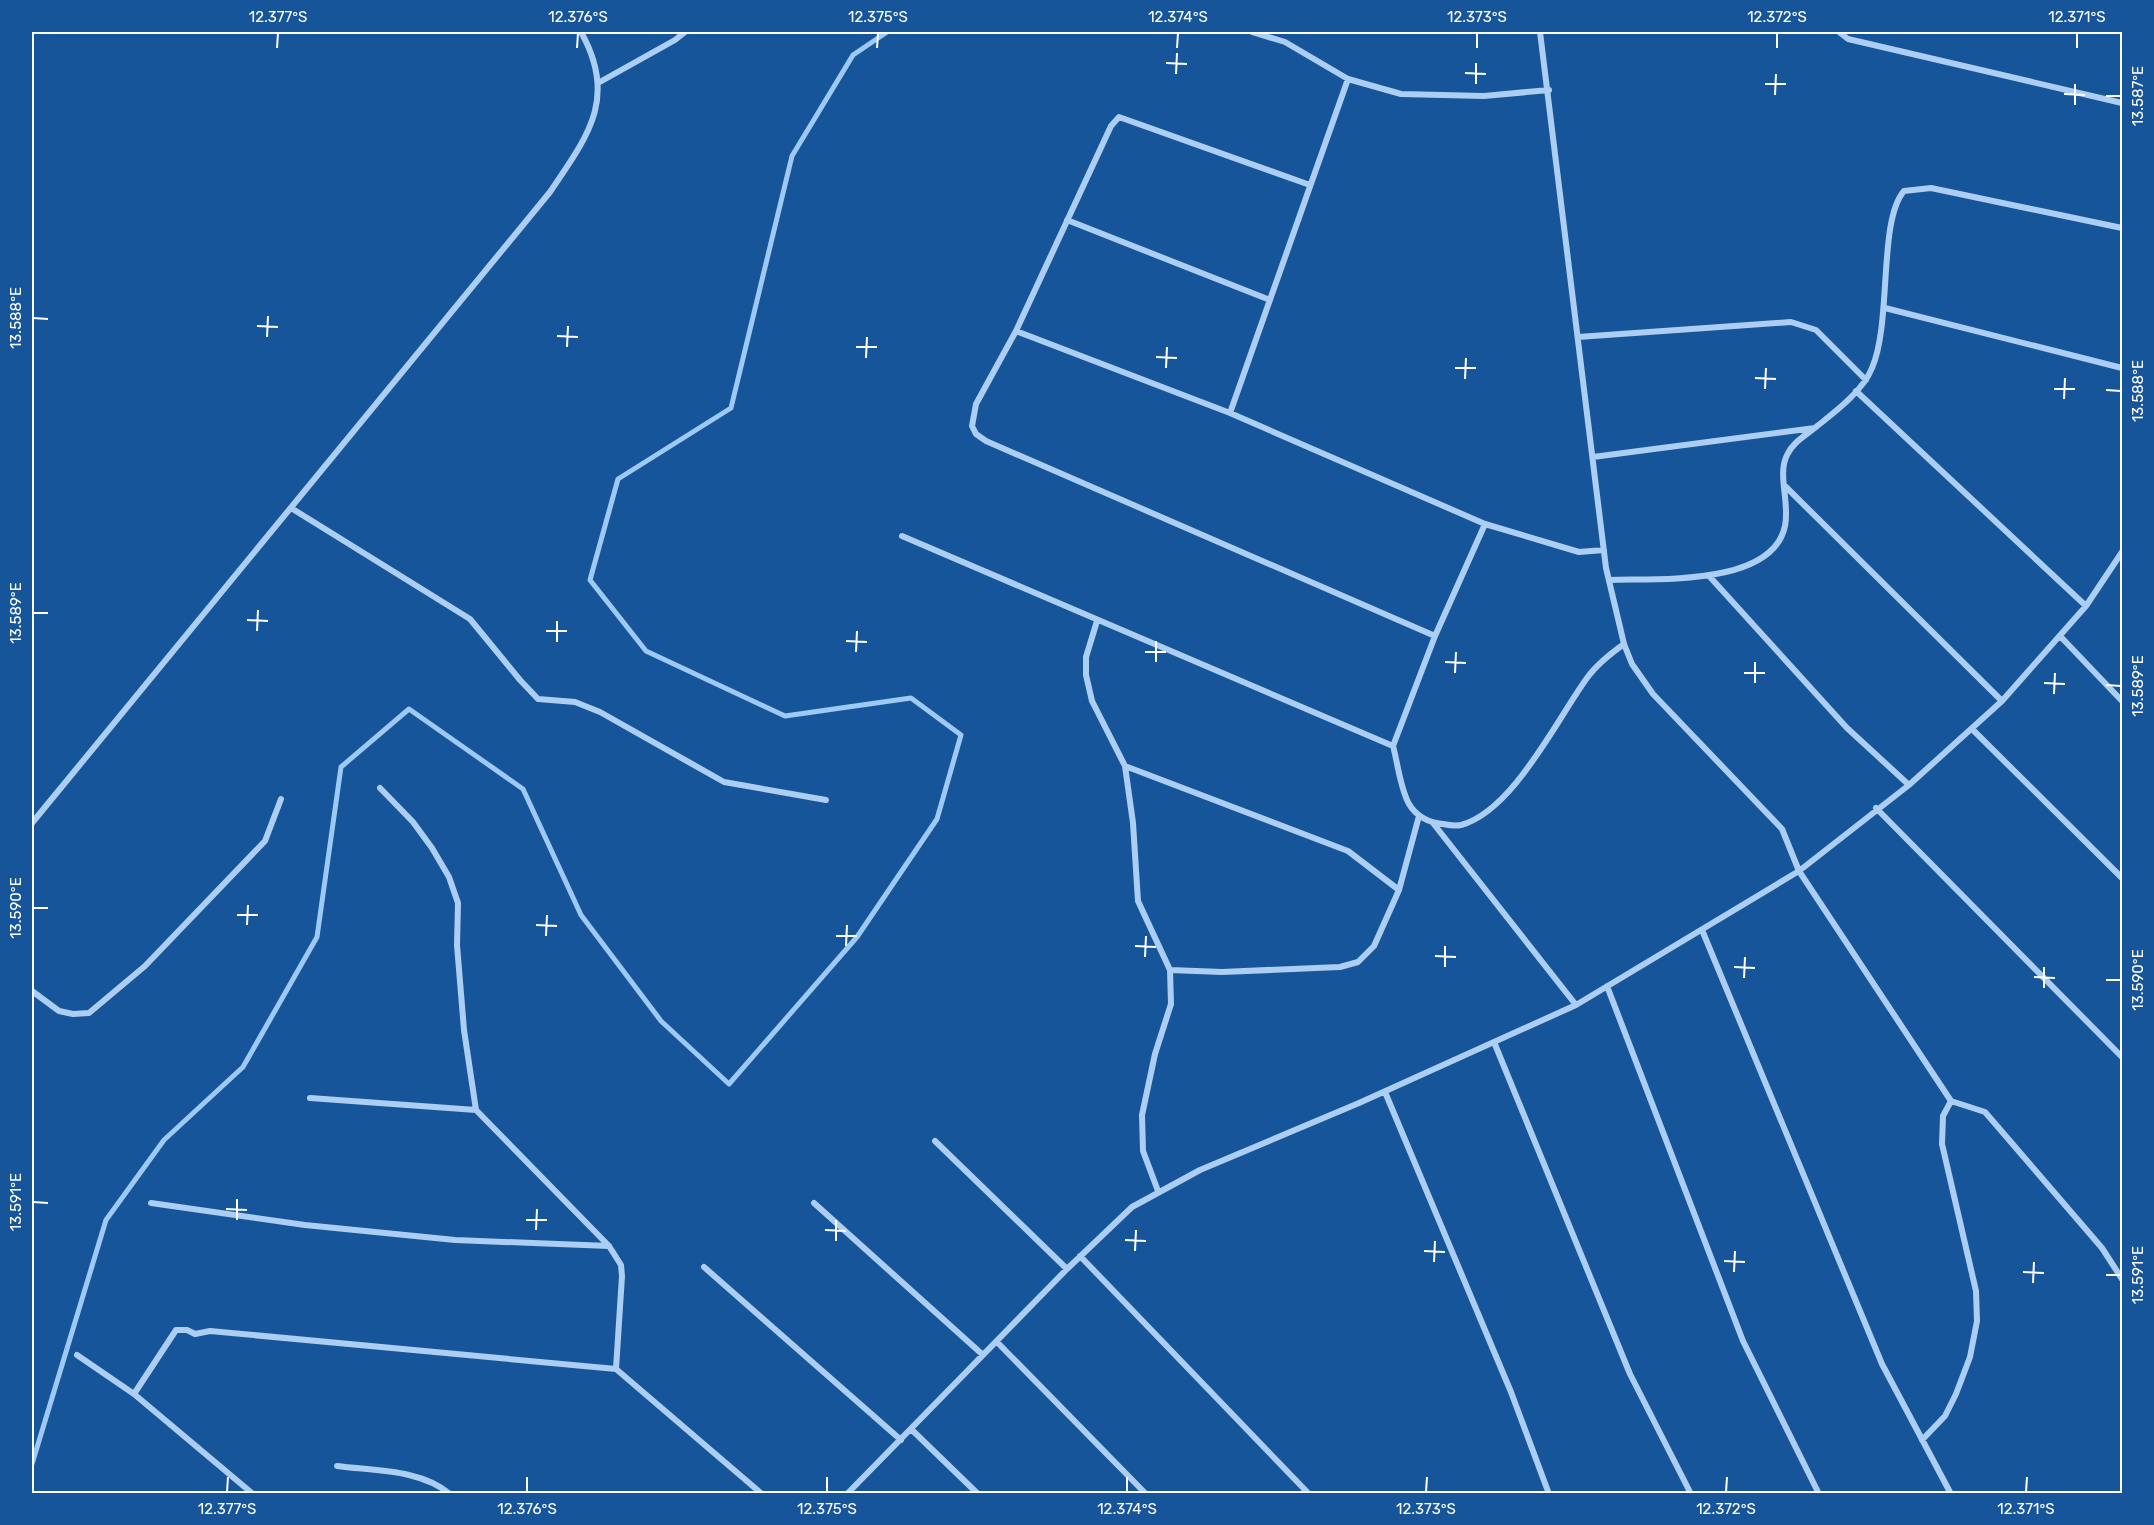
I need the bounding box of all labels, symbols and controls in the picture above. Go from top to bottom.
text: 12.377°S [249,8,307,26]
text: 12.376°S [548,8,608,26]
text: 12.375°S [848,8,908,26]
text: 12.374°S [1148,8,1208,26]
text: 12.373°S [1447,8,1507,26]
text: 12.372°S [1747,8,1807,26]
text: 12.371°S [2048,8,2106,26]
text: 13.587°E [2129,66,2147,126]
text: 13.588°E [7,287,25,349]
text: 13.588°E [2129,360,2147,422]
text: 13.589°E [7,582,25,644]
text: 13.589°E [2129,655,2147,717]
text: 13.590°E [7,877,25,939]
text: 13.590°E [2129,949,2147,1011]
text: 13.591°E [7,1173,25,1231]
text: 13.591°E [2129,1246,2147,1304]
text: 12.377°S [198,1500,256,1518]
text: 12.376°S [497,1500,557,1518]
text: 12.375°S [797,1500,857,1518]
text: 12.374°S [1097,1500,1157,1518]
text: 12.373°S [1396,1500,1456,1518]
text: 12.372°S [1696,1500,1756,1518]
text: 12.371°S [1997,1500,2055,1518]

